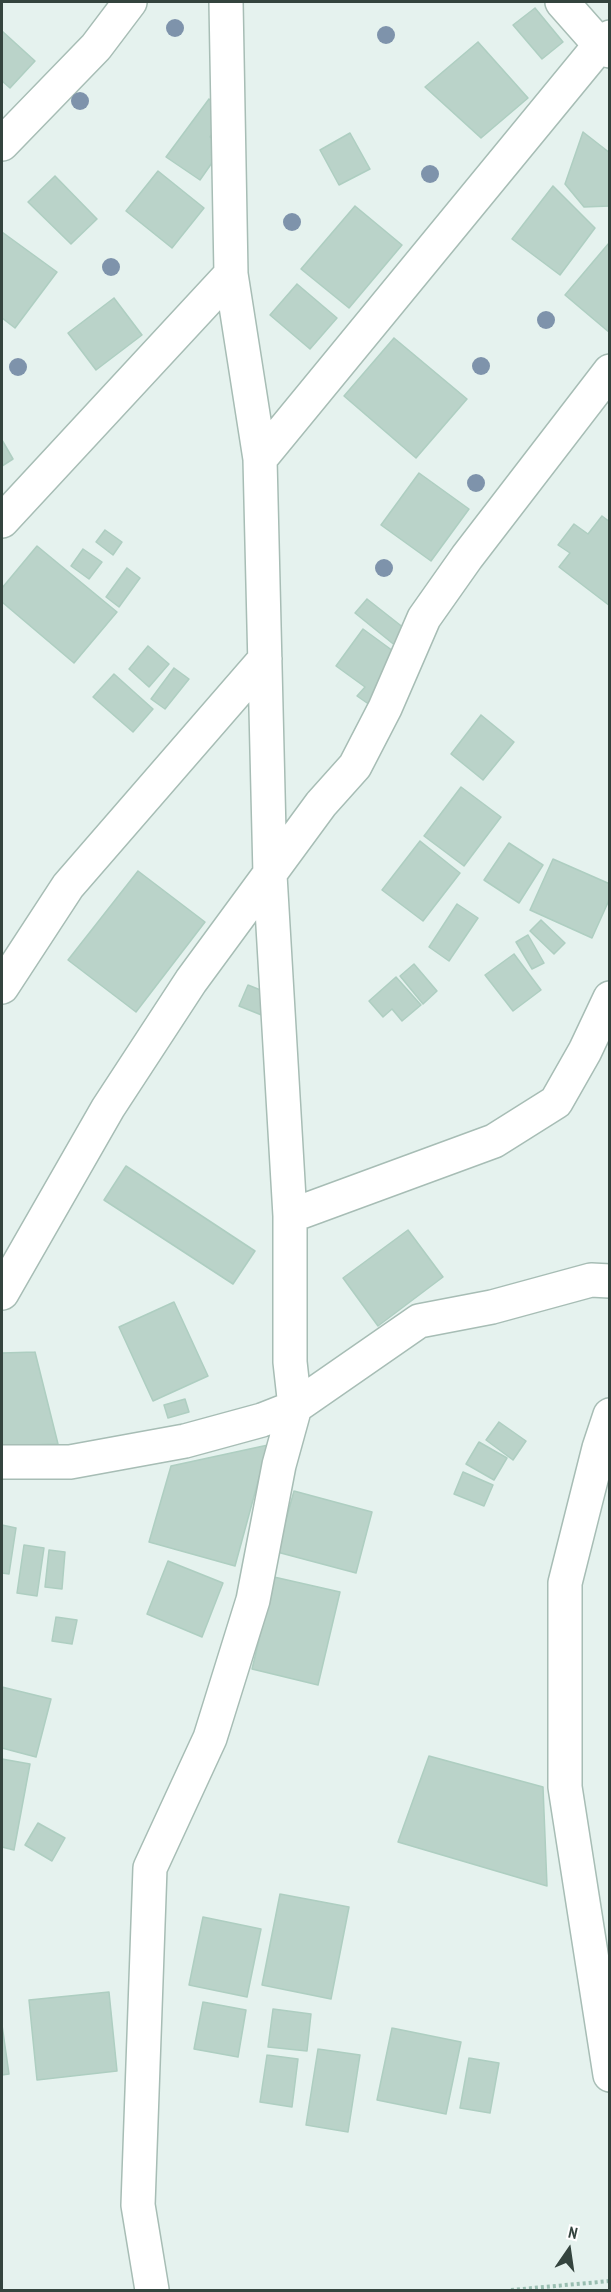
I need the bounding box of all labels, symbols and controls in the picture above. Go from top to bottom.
north arrow [539,2220,599,2280]
text: N [567,2222,580,2243]

